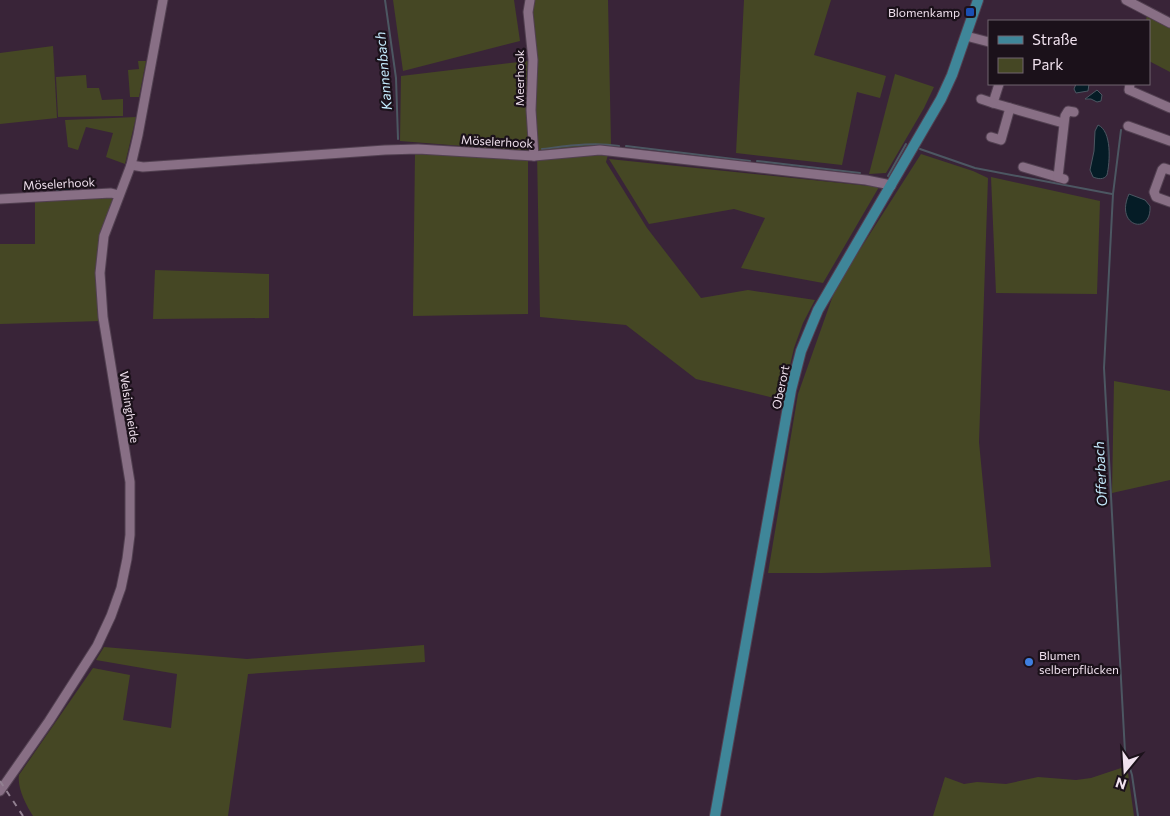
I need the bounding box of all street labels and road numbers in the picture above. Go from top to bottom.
street label: Meerhook [512,49,526,106]
street label: Möselerhook [461,132,534,150]
street label: Möselerhook [23,174,96,192]
street label: Oberort [769,364,792,410]
street label: Welsingheide [117,370,143,444]

